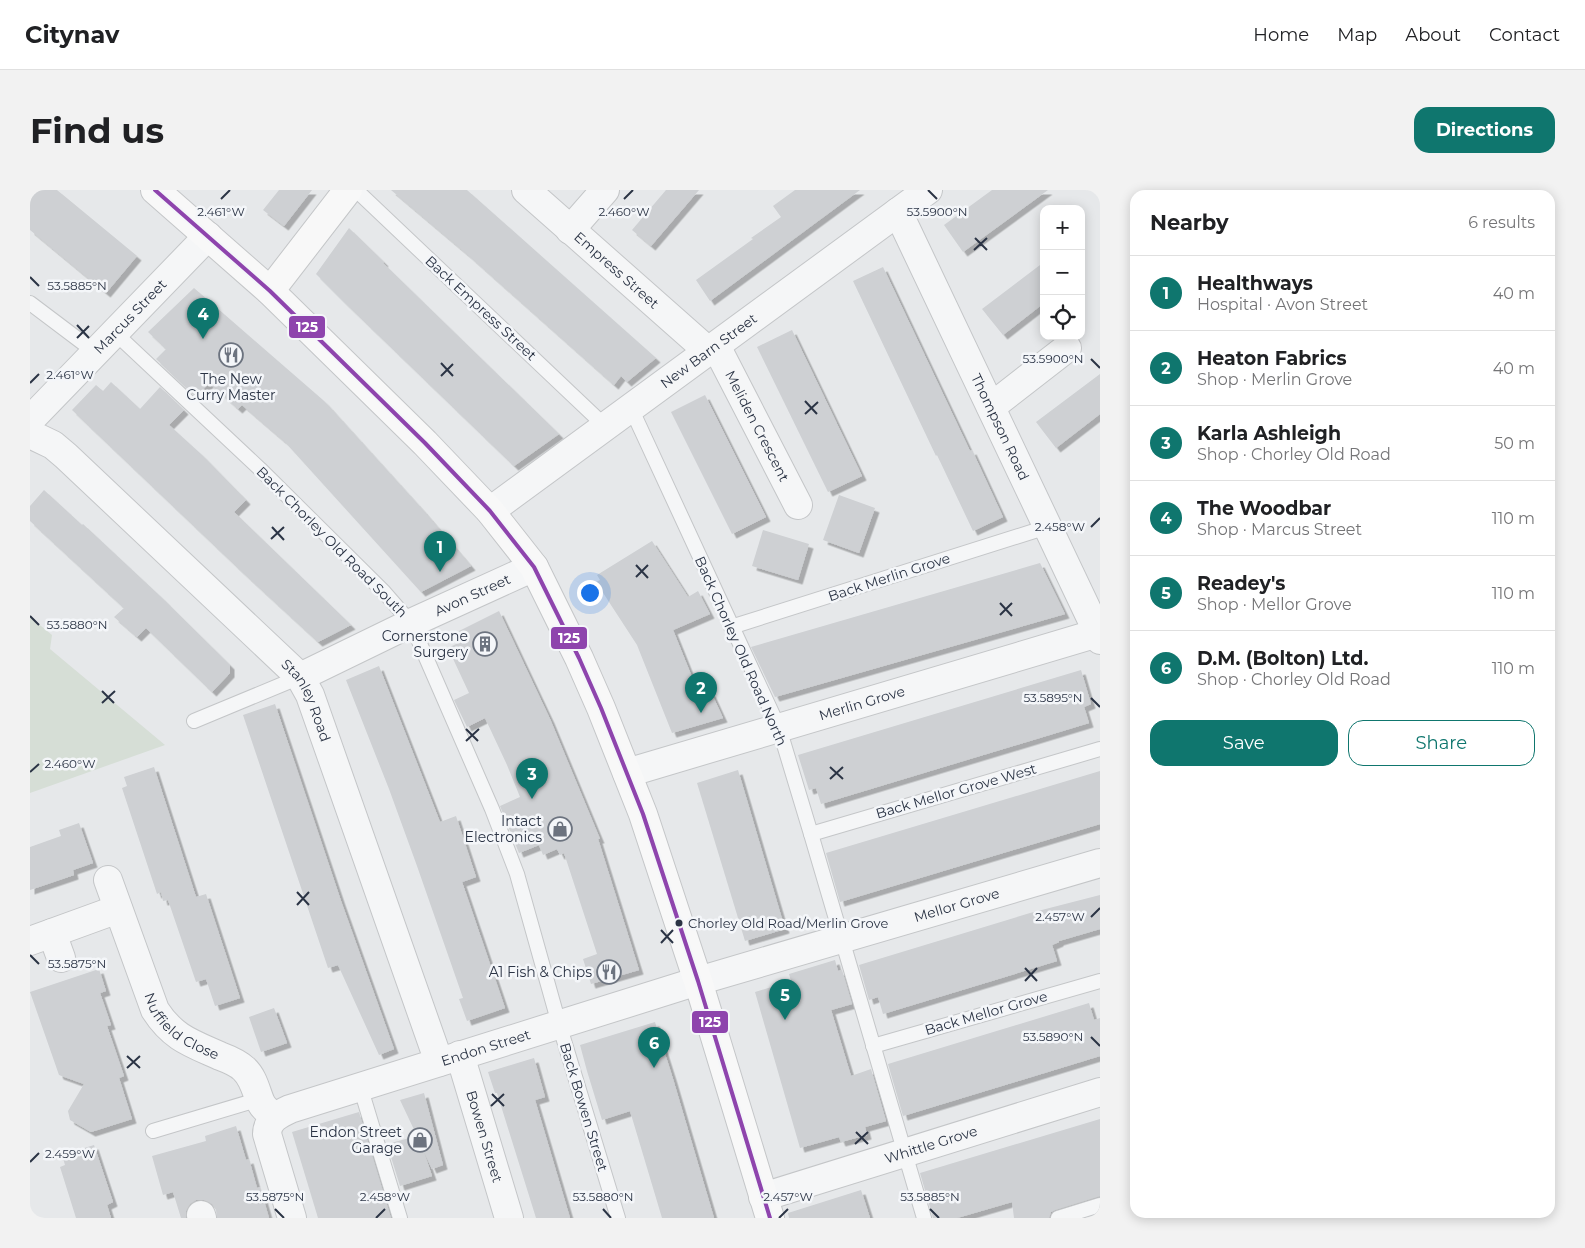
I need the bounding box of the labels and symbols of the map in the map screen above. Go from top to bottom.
text: 2.461°W [197,204,245,219]
text: 2.460°W [598,204,650,219]
text: 53.5900°N [907,204,967,219]
street label: Empress Street [570,228,663,313]
street label: Back Empress Street [422,252,541,365]
street label: Marcus Street [90,275,171,358]
text: 53.5885°N [47,278,107,293]
pin: 4 [187,298,219,339]
street label: New Barn Street [657,309,761,392]
line badge: 125 [288,315,326,339]
text: 125 [296,318,318,336]
restaurant icon: The New Curry Master [218,342,244,368]
text: 53.5900°N [1023,351,1083,366]
text: 2.461°W [46,367,94,382]
street label: Meliden Crescent [721,367,793,485]
place label: The New Curry Master [186,370,276,404]
street label: Thompson Road [967,371,1033,483]
street label: Back Chorley Old Road South [253,463,411,621]
text: 2.458°W [1035,519,1085,534]
pin: 1 [424,531,456,572]
street label: Back Merlin Grove [826,549,952,605]
street label: Back Chorley Old Road North [691,553,791,749]
street label: Avon Street [432,570,514,620]
your location [577,580,603,606]
text: 53.5880°N [47,617,107,632]
line badge: 125 [550,626,588,650]
place label: Cornerstone Surgery [382,627,468,661]
text: 125 [558,629,580,647]
building icon: Cornerstone Surgery [472,631,498,657]
street label: Stanley Road [278,655,335,744]
pin: 2 [685,672,717,713]
street label: Merlin Grove [817,682,907,724]
text: 53.5895°N [1023,690,1083,705]
text: 2.460°W [44,756,96,771]
pin: 3 [516,758,548,799]
street label: Back Mellor Grove West [874,759,1039,823]
place label: Intact Electronics [465,812,542,846]
shop icon: Intact Electronics [547,816,573,842]
street label: Mellor Grove [912,884,1002,926]
text: 2.457°W [1035,909,1085,924]
place label: Chorley Old Road/Merlin Grove [688,915,888,931]
marker: Chorley Old Road/Merlin Grove [674,918,684,928]
text: 53.5875°N [48,956,106,971]
restaurant icon: A1 Fish & Chips [596,959,622,985]
place label: A1 Fish & Chips [489,963,592,981]
pin: 5 [769,979,801,1020]
street label: Back Mellor Grove [923,987,1049,1039]
street label: Nuffield Close [140,990,222,1063]
line badge: 125 [691,1010,729,1034]
text: 125 [699,1013,721,1031]
street label: Endon Street [439,1025,533,1070]
pin: 6 [638,1027,670,1068]
text: 53.5890°N [1023,1029,1083,1044]
street label: Back Bowen Street [556,1040,612,1174]
street label: Bowen Street [462,1088,507,1185]
street label: Whittle Grove [882,1122,980,1168]
place label: Endon Street Garage [309,1123,402,1157]
shop icon: Endon Street Garage [407,1127,433,1153]
text: 2.459°W [45,1146,95,1161]
text: 53.5875°N [246,1189,304,1204]
text: 2.458°W [360,1189,410,1204]
text: 53.5880°N [573,1189,633,1204]
text: 2.457°W [763,1189,813,1204]
text: 53.5885°N [900,1189,960,1204]

